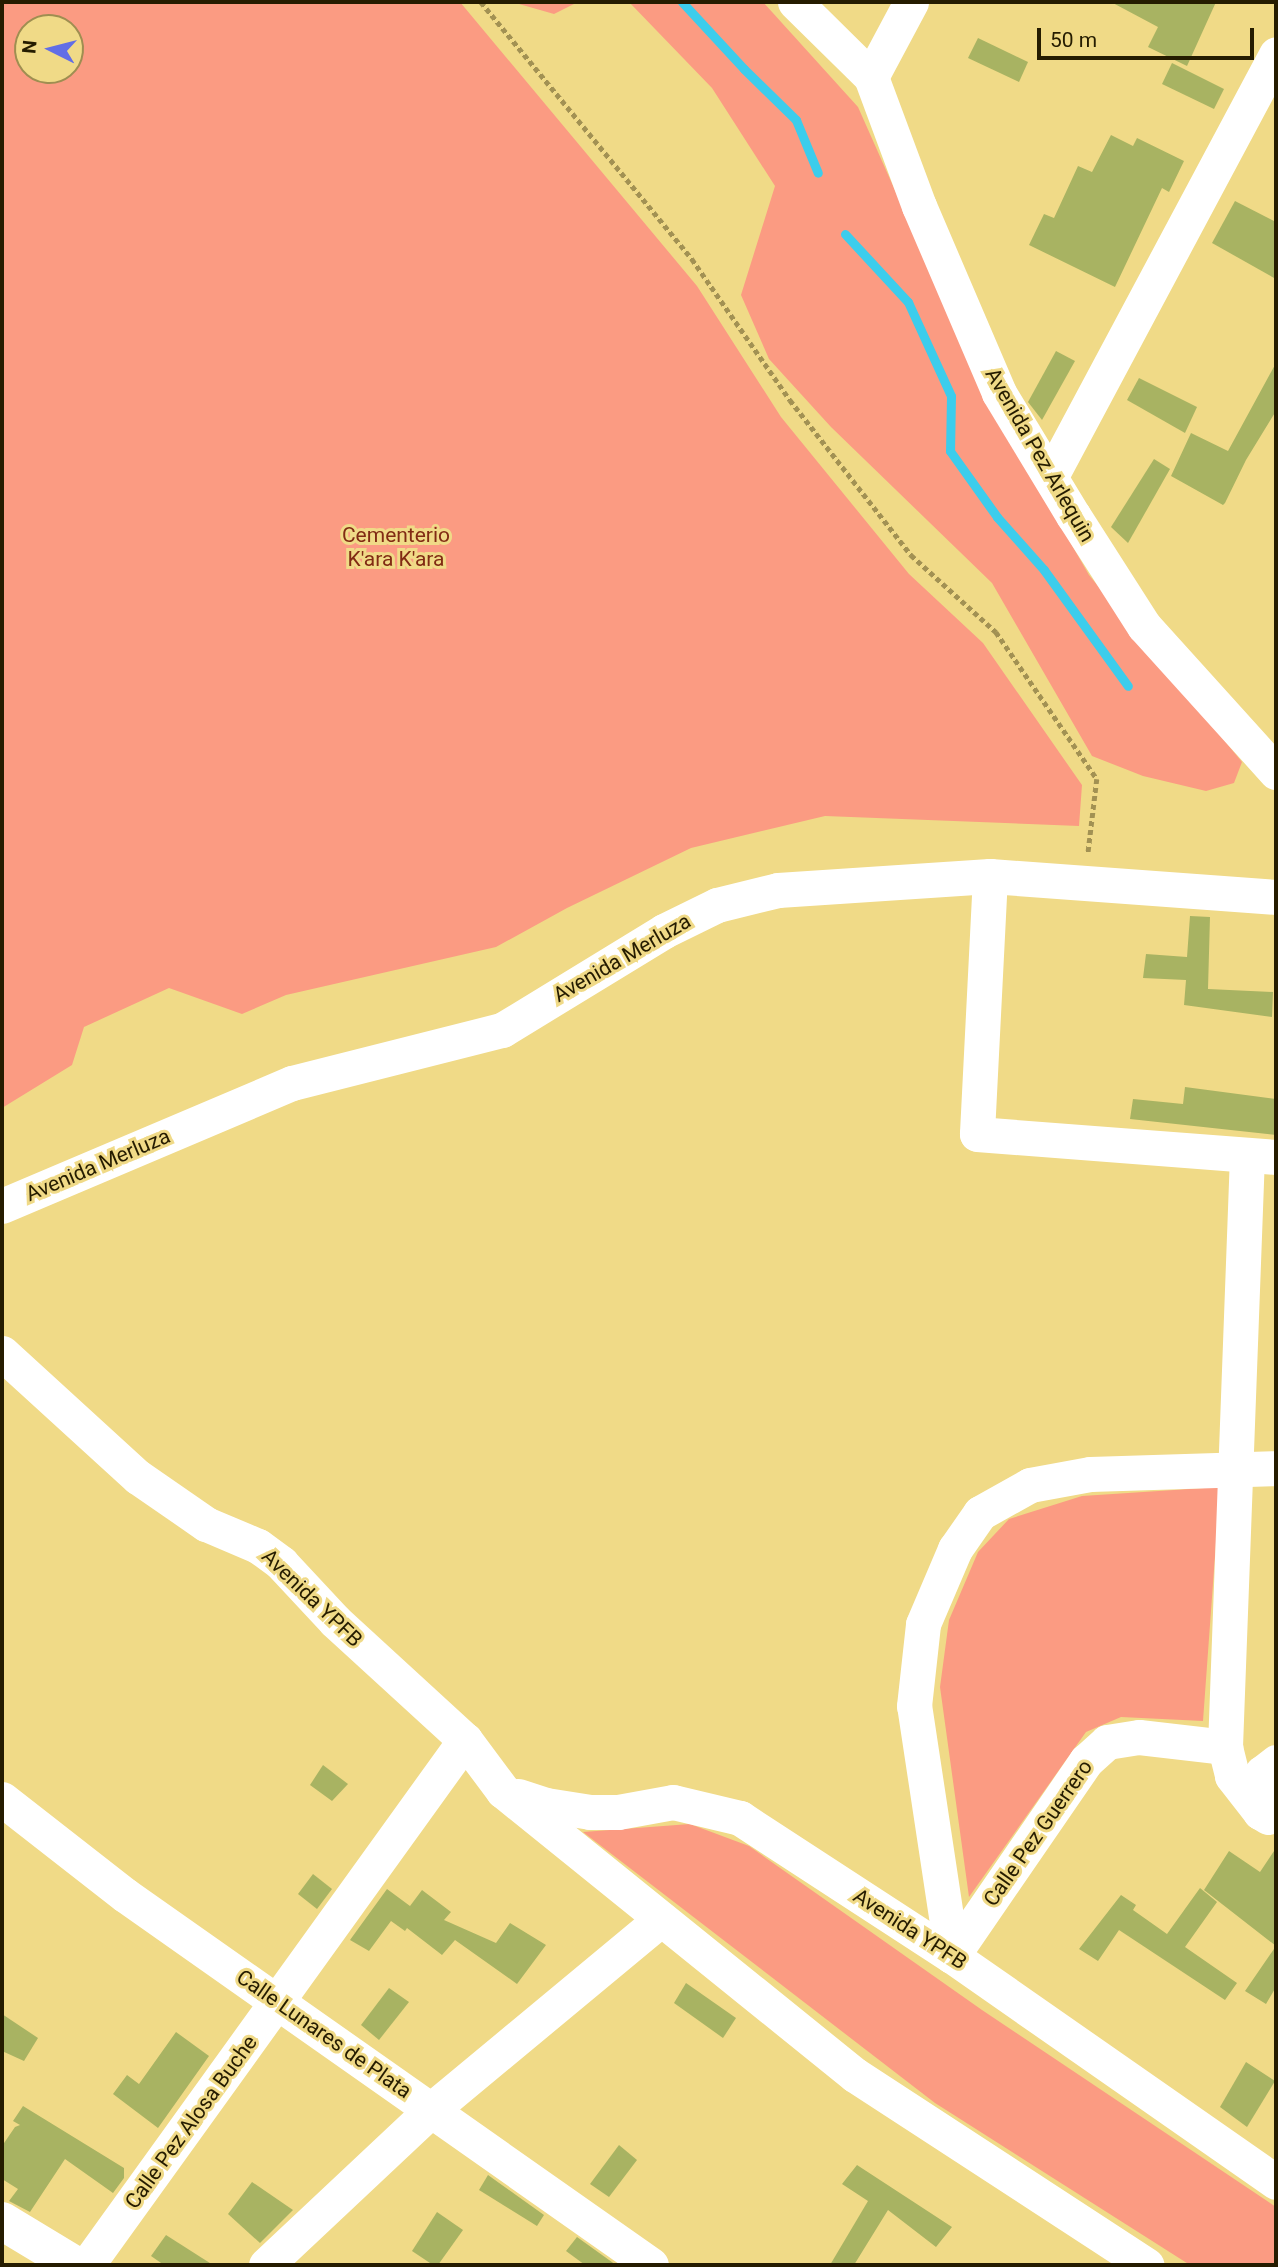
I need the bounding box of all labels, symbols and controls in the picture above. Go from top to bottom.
north arrow [14,14,84,84]
scale bar [1040,14,1257,58]
text: 50 m [1050,28,1097,52]
text: N [17,39,42,55]
street label: Avenida Pez Arlequin [980,364,1100,546]
park label: Cementerio K'ara K'ara [342,522,450,572]
street label: Avenida Merluza [549,908,695,1008]
street label: Avenida Merluza [22,1123,174,1207]
street label: Avenida YPFB [256,1544,368,1652]
street label: Calle Pez Guerrero [978,1755,1098,1911]
street label: Avenida YPFB [849,1883,971,1975]
street label: Calle Lunares de Plata [232,1964,416,2104]
street label: Calle Pez Alosa Buche [120,2030,262,2214]

